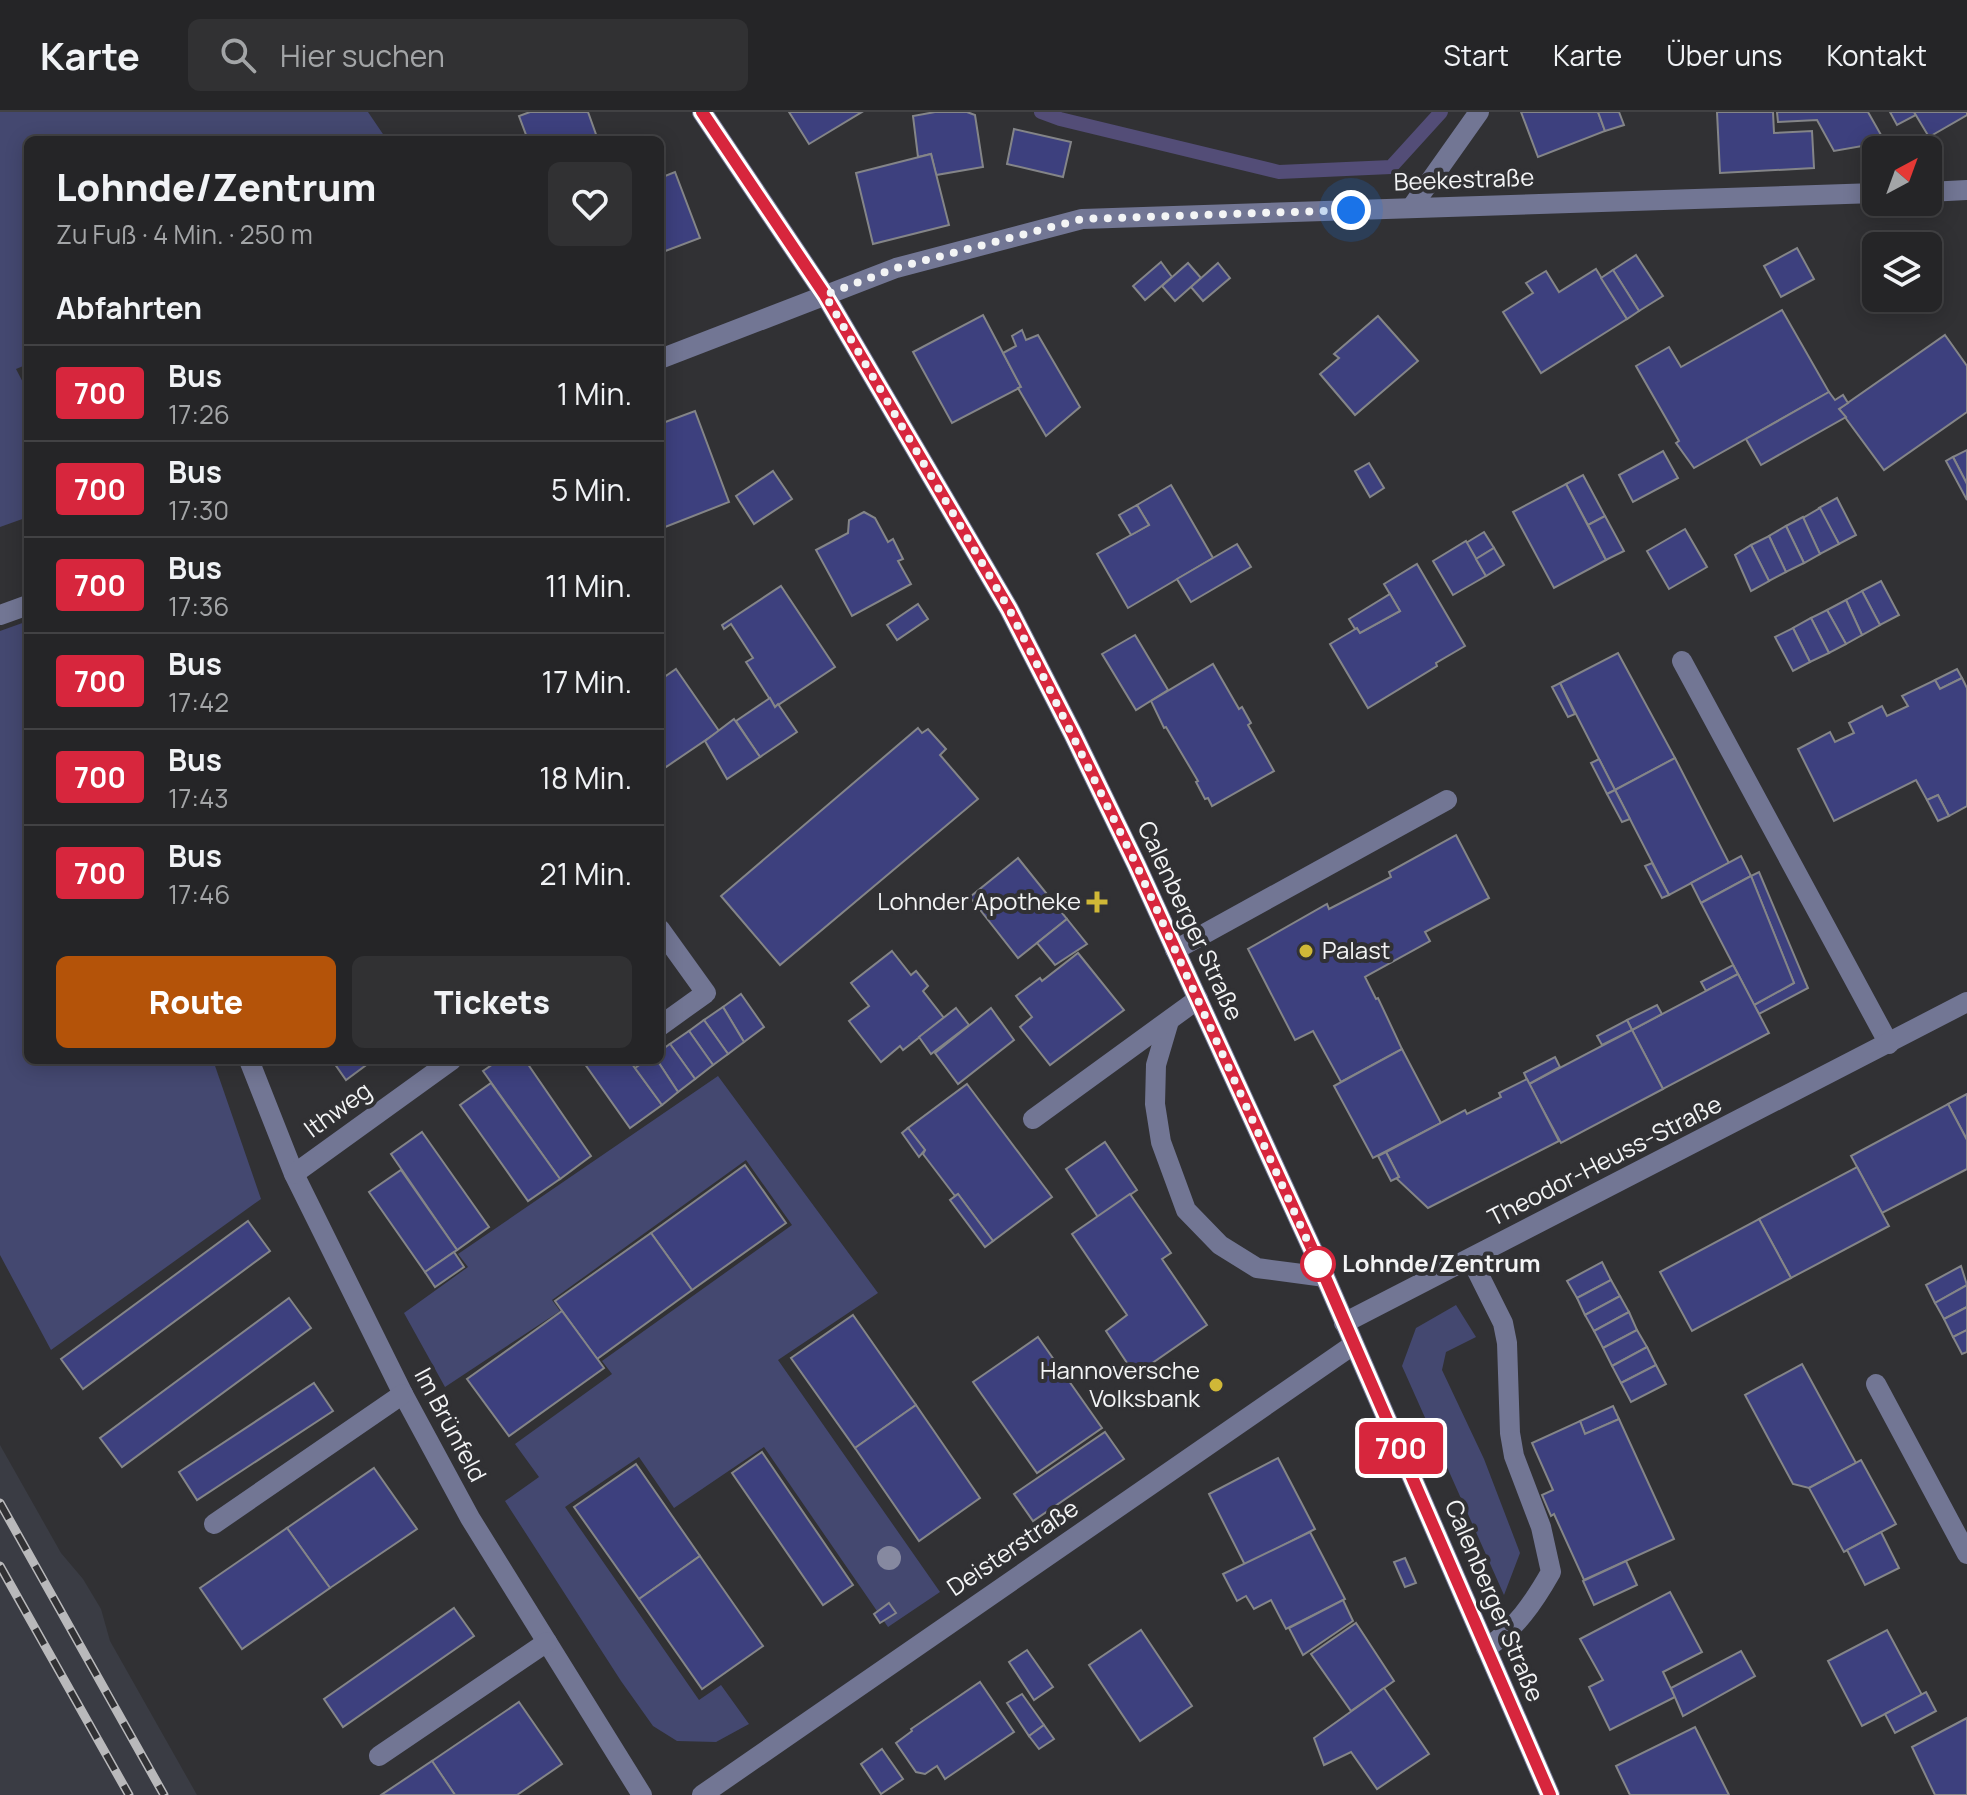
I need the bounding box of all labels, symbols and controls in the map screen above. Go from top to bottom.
search box [188,19,748,91]
text: Karte [40,29,140,81]
icon: search [216,33,260,77]
text: Hier suchen [280,35,445,76]
text: Start [1444,36,1509,74]
text: Karte [1553,36,1622,74]
text: Über uns [1666,36,1782,74]
text: Kontakt [1826,36,1927,74]
north arrow [1862,136,1942,216]
map controls [1862,136,1942,312]
text: Lohnde/Zentrum [56,160,376,212]
street label: Beekestraße [1393,160,1535,197]
button: heart [548,162,632,246]
your location [1331,190,1371,230]
text: Zu Fuß · 4 Min. · 250 m [56,216,313,252]
button: layers [1862,232,1942,312]
text: Abfahrten [56,287,202,328]
text: Bus [168,355,222,396]
text: 1 Min. [557,373,632,414]
text: 700 [74,374,126,412]
text: 17:26 [168,396,230,432]
text: Bus [168,451,222,492]
text: 5 Min. [551,469,632,510]
text: 700 [74,470,126,508]
text: 17:30 [168,492,229,528]
text: Bus [168,547,222,588]
text: 11 Min. [545,565,632,606]
text: 700 [74,566,126,604]
text: 17:36 [168,588,229,624]
text: Bus [168,643,222,684]
text: 17 Min. [542,661,632,702]
text: 700 [74,662,126,700]
text: 17:42 [168,684,229,720]
text: Bus [168,739,222,780]
text: 18 Min. [539,757,632,798]
text: 700 [74,758,126,796]
text: 17:43 [168,780,229,816]
street label: Calenberger Straße [1131,815,1252,1025]
text: Bus [168,835,222,876]
text: 21 Min. [540,853,632,894]
text: 700 [74,854,126,892]
text: 17:46 [168,876,230,912]
place label: Lohnder Apotheke [877,884,1081,917]
marker: Lohnder Apotheke [1088,893,1106,911]
place label: Palast [1322,933,1390,966]
marker: Palast [1297,942,1315,960]
button: Route [56,956,336,1048]
button: Tickets [352,956,632,1048]
street label: Ithweg [297,1073,377,1144]
street label: Theodor-Heuss-Straße [1482,1086,1727,1233]
place label: Lohnde/Zentrum [1342,1246,1541,1279]
marker: Lohnde/Zentrum [1301,1247,1335,1281]
place label: Hannoversche Volksbank [1040,1353,1201,1414]
street label: Im Brünfeld [408,1362,495,1487]
marker: Hannoversche Volksbank [1207,1376,1225,1394]
line badge: 700 [1355,1422,1447,1474]
text: 700 [1375,1429,1427,1467]
street label: Deisterstraße [940,1491,1084,1603]
street label: Calenberger Straße [1438,1494,1553,1706]

